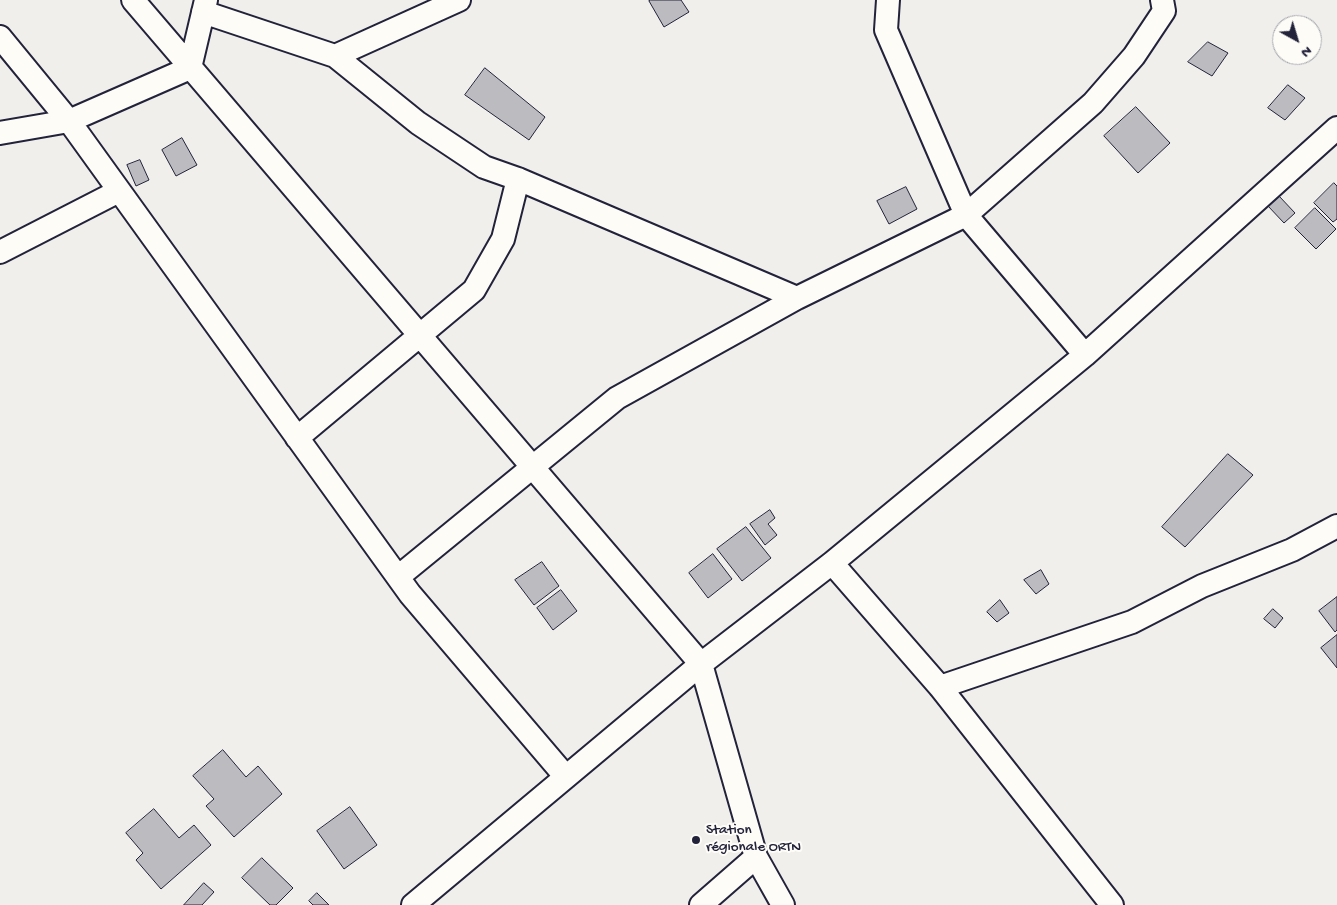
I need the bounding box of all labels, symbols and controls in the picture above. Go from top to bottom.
north arrow [1272,15,1322,65]
text: N [1297,42,1315,61]
place label: Station régionale ORTN [706,822,801,857]
marker: Station régionale ORTN [690,834,702,846]

